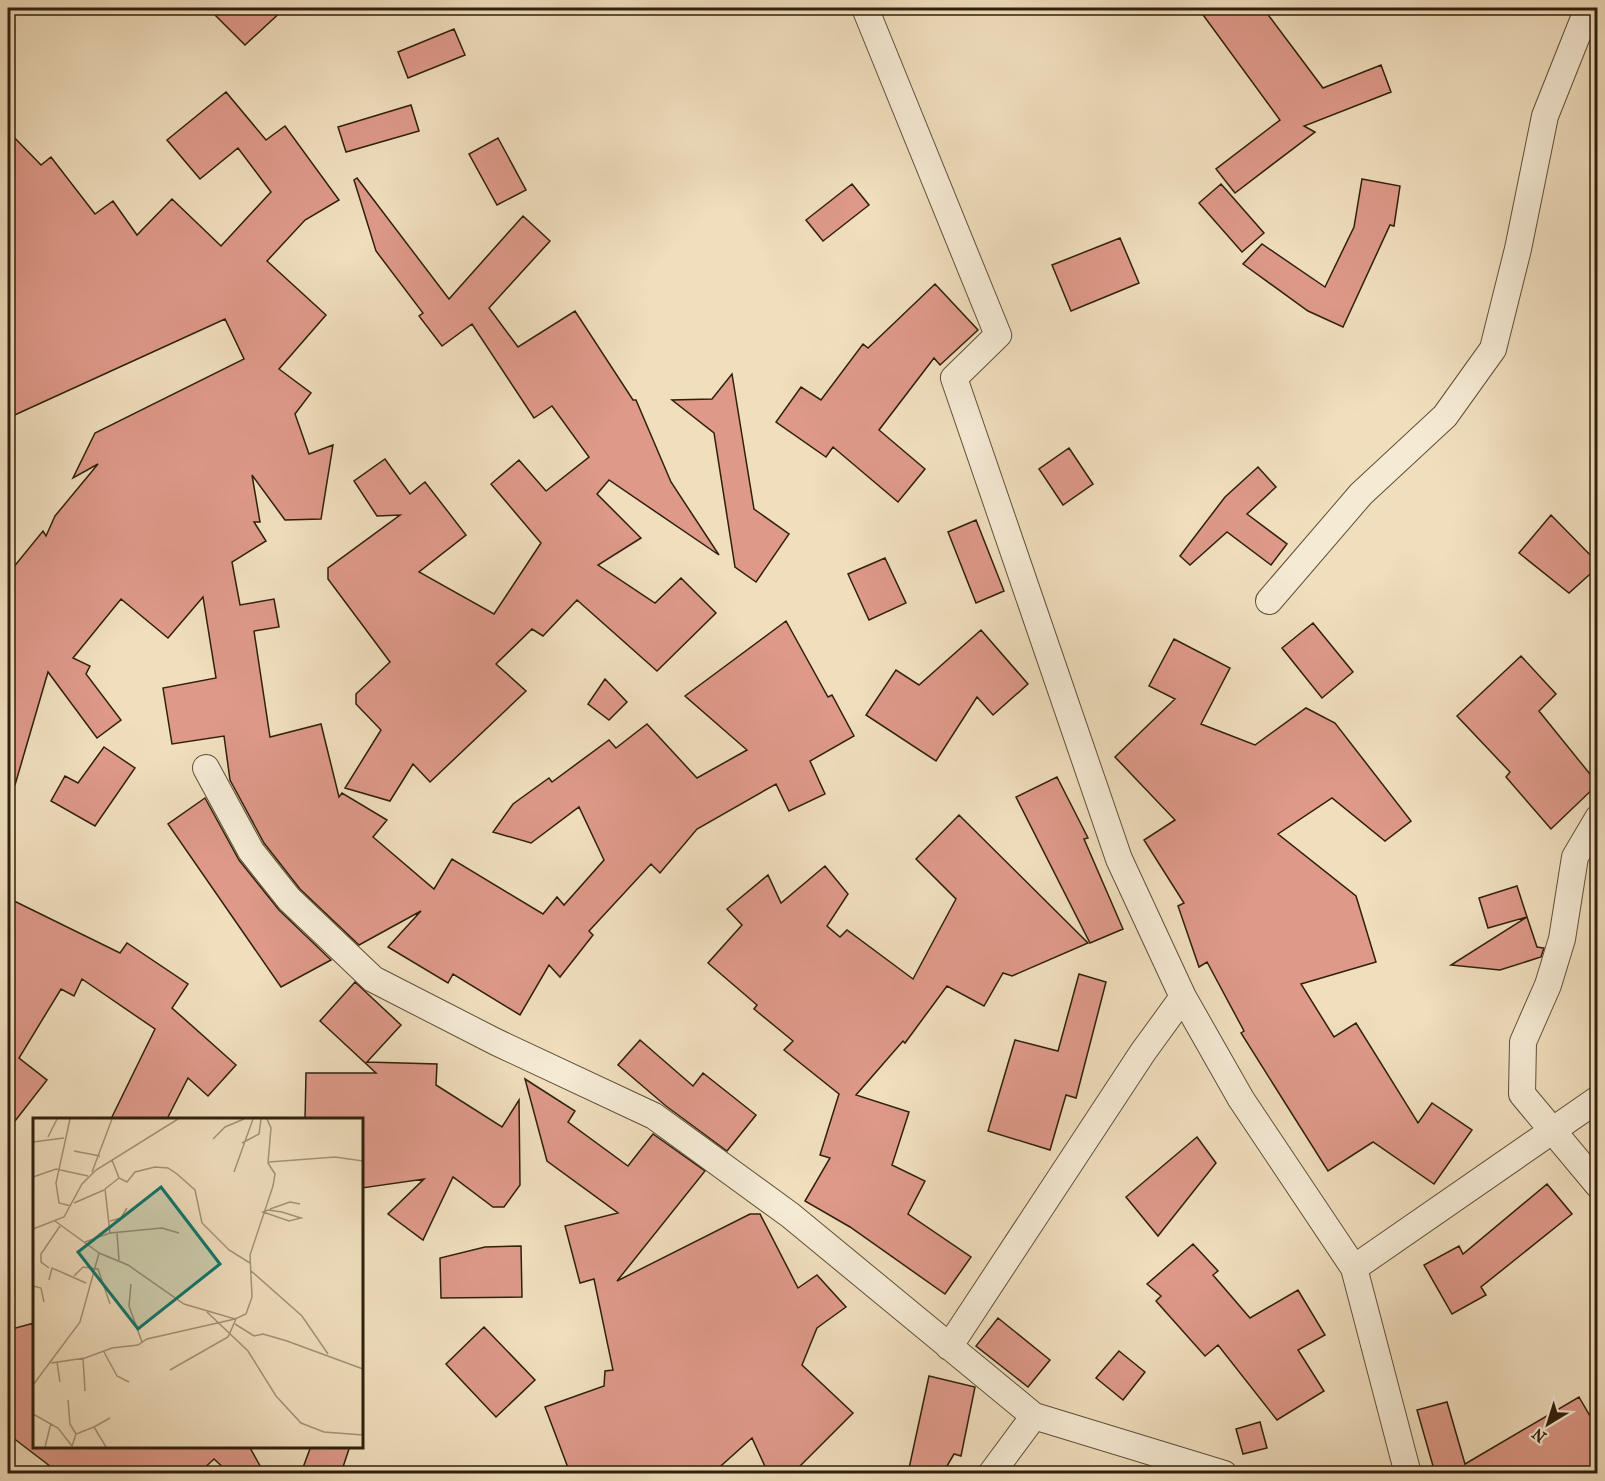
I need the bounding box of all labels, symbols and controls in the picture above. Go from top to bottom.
inset map [33,1118,363,1448]
north arrow [1518,1394,1578,1454]
text: N [1528,1424,1550,1447]

